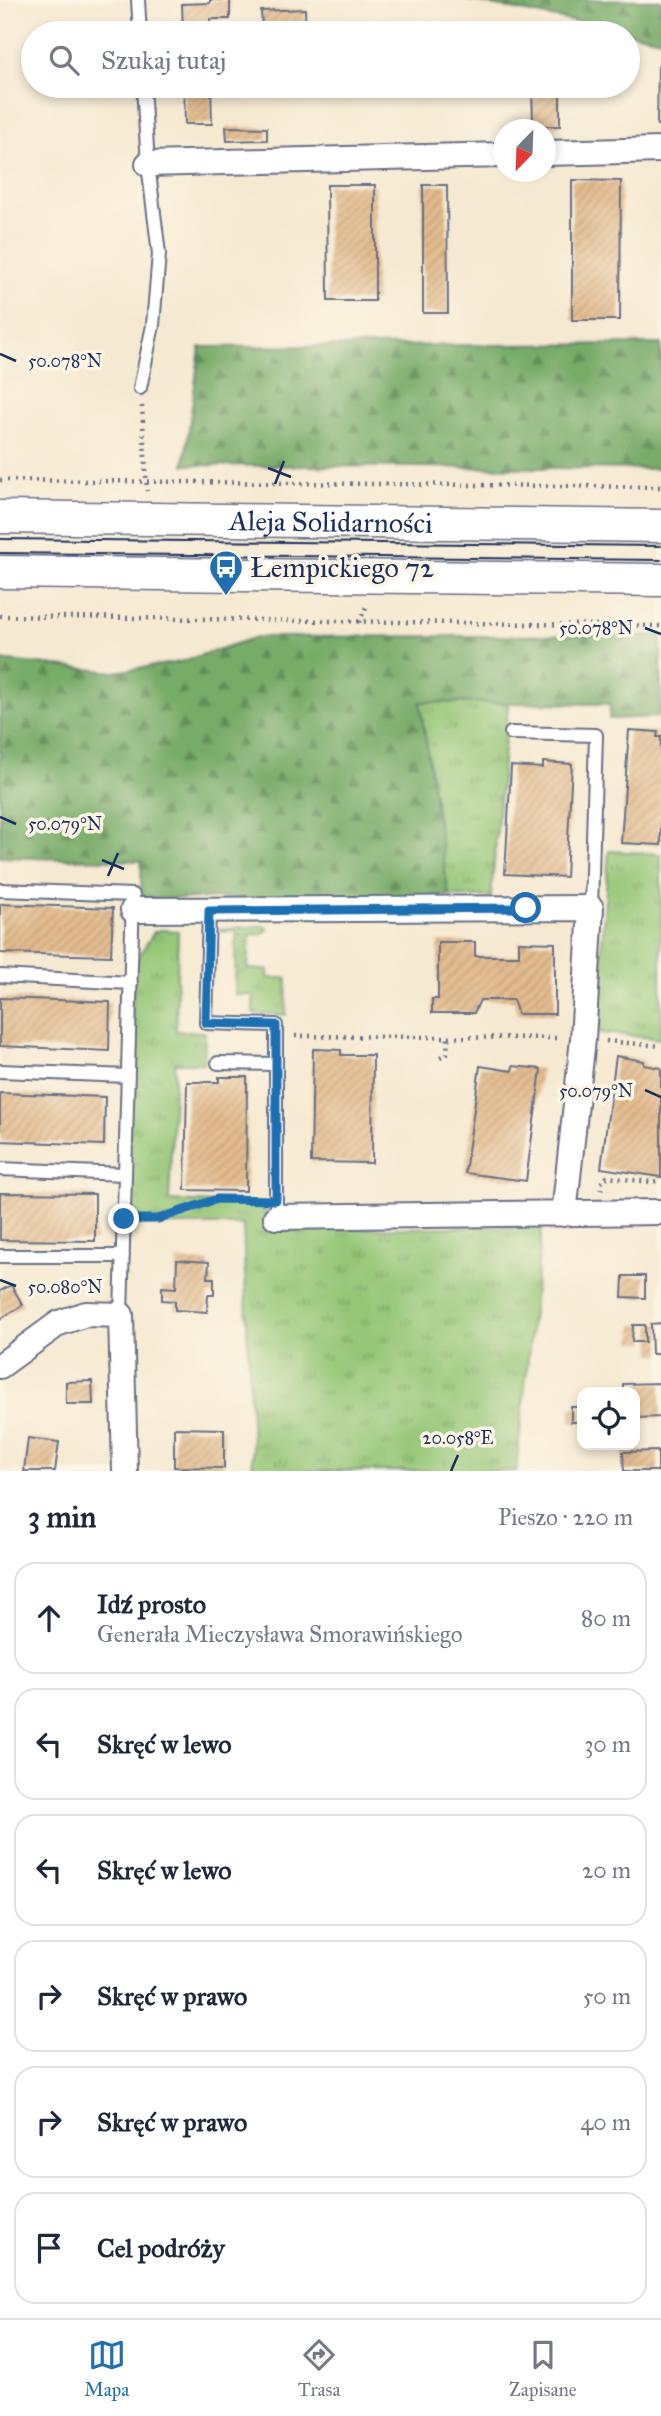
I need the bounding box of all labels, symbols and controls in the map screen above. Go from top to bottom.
search box [21,21,640,98]
icon: search [45,41,83,79]
text: Szukaj tutaj [101,44,226,76]
north arrow [493,119,556,182]
text: 50.078°N [28,350,102,372]
street label: Aleja Solidarności [228,503,433,541]
bus stop icon: Łempickiego 72 [207,548,245,597]
place label: Łempickiego 72 [250,550,434,585]
text: 50.078°N [559,617,633,639]
text: 50.079°N [28,813,102,835]
route start [510,892,541,923]
text: 50.079°N [559,1080,633,1102]
route end [108,1203,139,1234]
text: 50.080°N [28,1276,102,1298]
map controls [577,1387,640,1450]
button: locate [577,1387,640,1450]
text: 20.058°E [423,1427,494,1449]
text: 3 min [28,1499,96,1535]
text: Pieszo · 220 m [498,1503,633,1531]
text: Idź prosto [97,1588,206,1620]
icon: ahead [30,1599,68,1637]
text: 80 m [581,1604,631,1632]
text: Generała Mieczysława Smorawińskiego [97,1620,463,1648]
icon: left [30,1725,68,1763]
text: Skręć w lewo [97,1728,232,1760]
text: 30 m [584,1730,631,1758]
icon: left [30,1851,68,1889]
text: Skręć w lewo [97,1854,232,1886]
text: 20 m [582,1856,631,1884]
icon: right [30,1977,68,2015]
text: Skręć w prawo [97,1980,247,2012]
text: 50 m [583,1982,631,2010]
icon: right [30,2103,68,2141]
text: Skręć w prawo [97,2106,247,2138]
text: 40 m [581,2108,631,2136]
icon: arrive [30,2229,68,2267]
text: Cel podróży [97,2232,225,2264]
tab: Mapa [84,2336,129,2401]
tab: Trasa [298,2336,341,2401]
tab: Zapisane [509,2336,577,2401]

